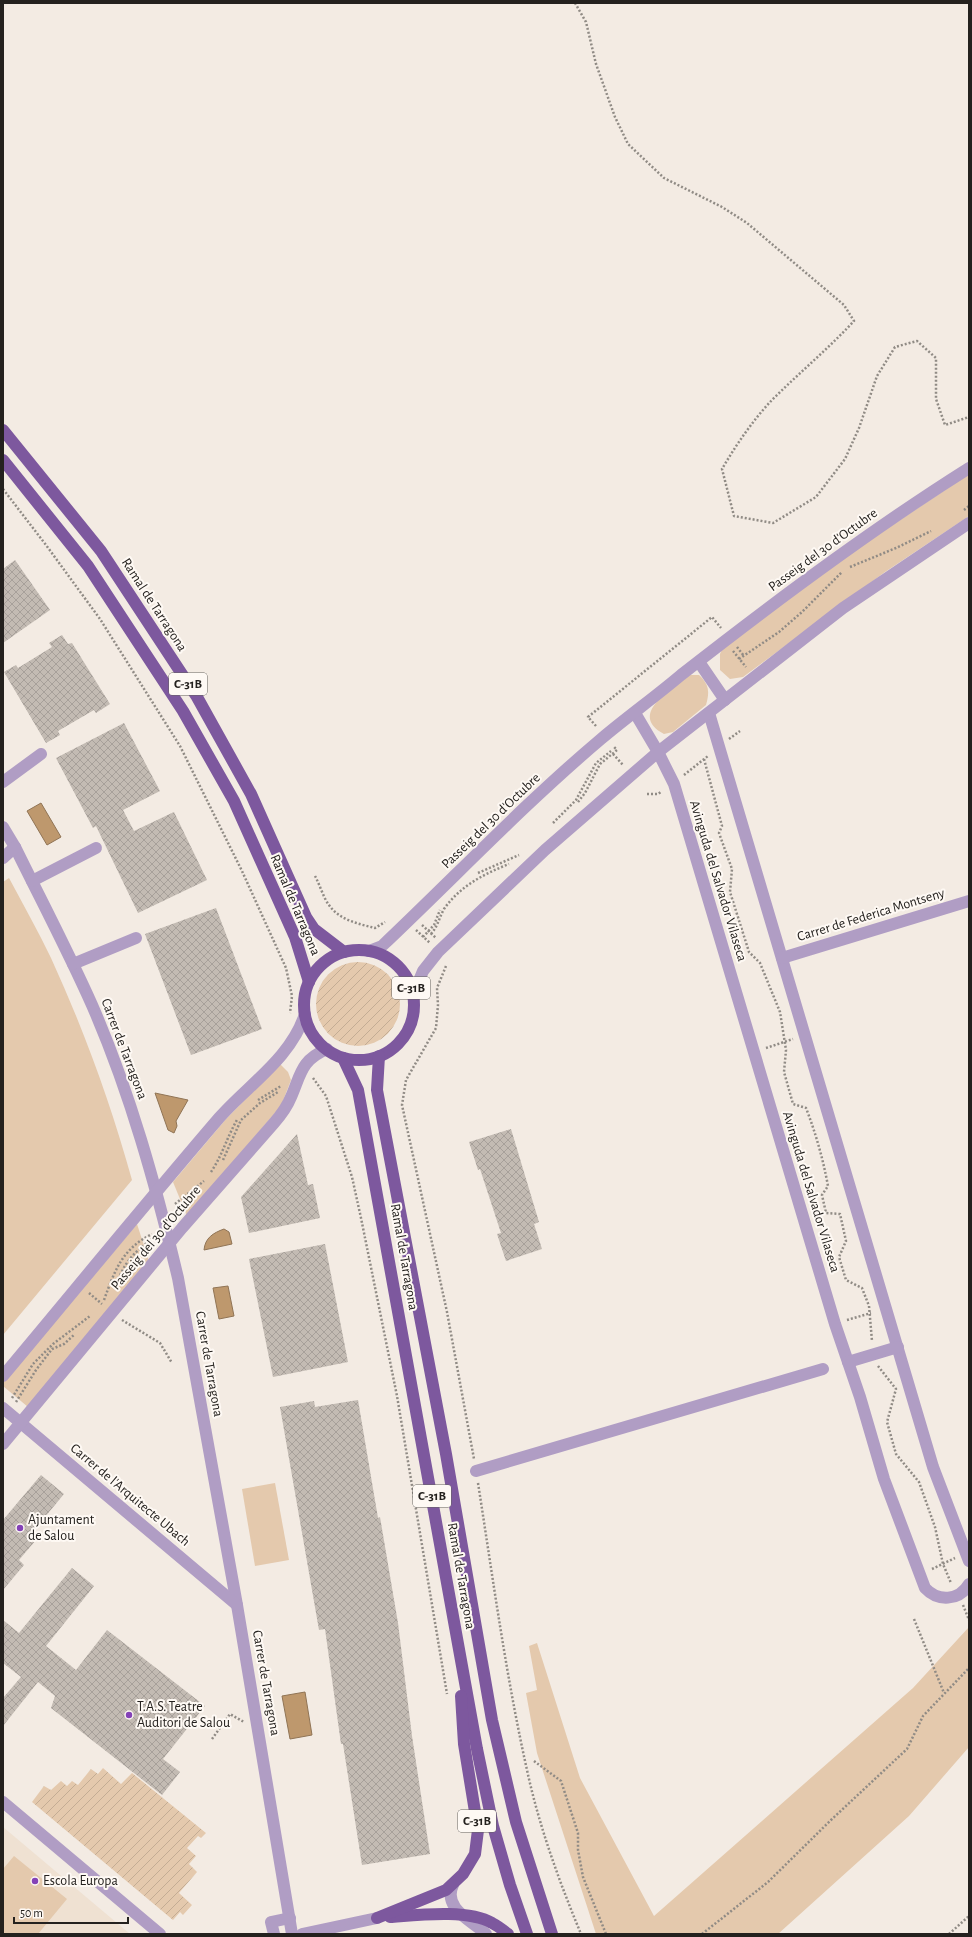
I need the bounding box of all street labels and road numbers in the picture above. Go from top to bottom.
street label: Passeig del 30 d'Octubre [766,506,880,594]
street label: Ramal de Tarragona [119,556,190,655]
road number: C-31B [169,673,207,695]
street label: Passeig del 30 d'Octubre [439,770,543,872]
street label: Avinguda del Salvador Vilaseca [687,799,749,964]
street label: Ramal de Tarragona [267,852,323,958]
street label: Carrer de Federica Montseny [796,886,946,944]
road number: C-31B [392,977,430,999]
street label: Carrer de Tarragona [98,997,150,1102]
street label: Avinguda del Salvador Vilaseca [780,1110,842,1275]
street label: Passeig del 30 d'Octubre [109,1183,203,1293]
street label: Ramal de Tarragona [388,1203,420,1312]
street label: Carrer de Tarragona [193,1310,225,1418]
street label: Carrer de l'Arquitecte Ubach [68,1441,192,1549]
road number: C-31B [413,1485,451,1507]
street label: Ramal de Tarragona [445,1522,477,1631]
street label: Carrer de Tarragona [250,1629,282,1737]
road number: C-31B [458,1810,496,1832]

